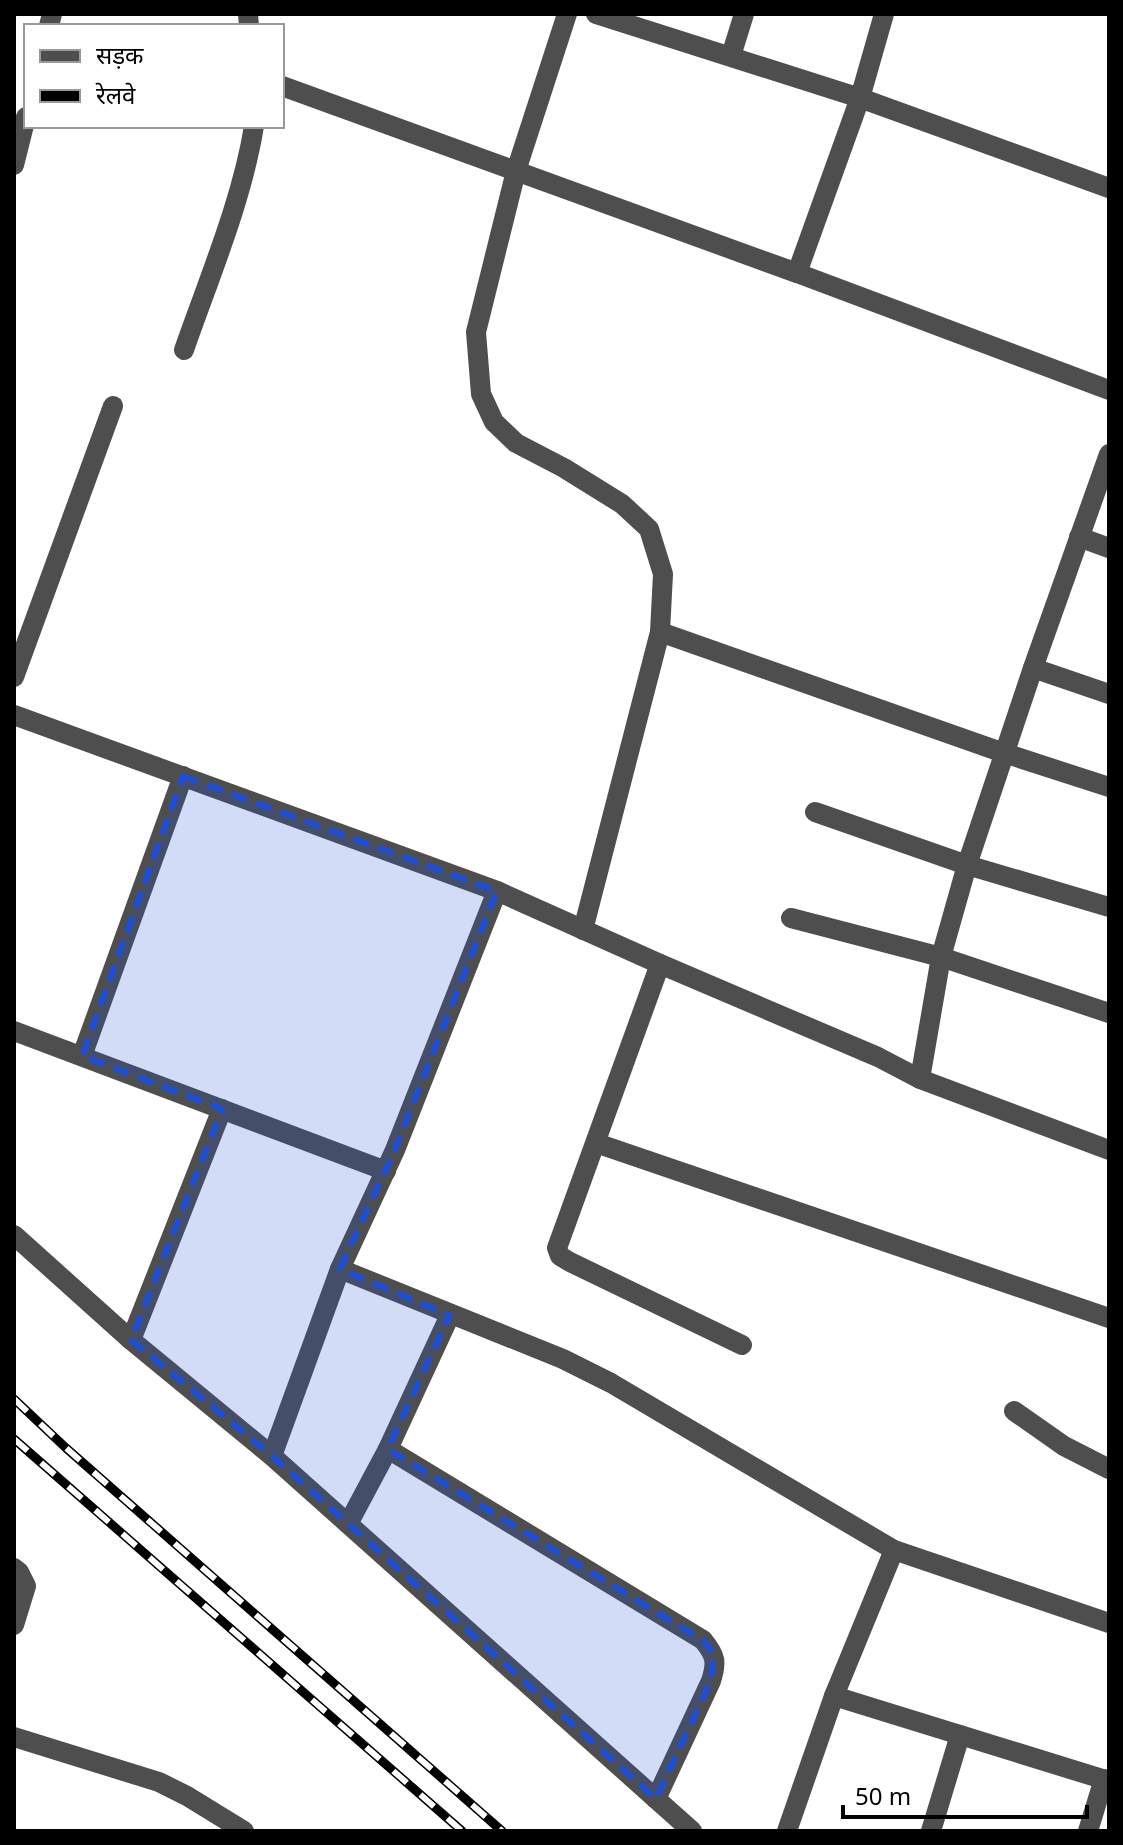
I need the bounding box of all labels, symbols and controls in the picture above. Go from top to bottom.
legend [24,24,284,128]
text: सड़क [96,38,144,71]
text: रेलवे [95,78,136,111]
scale bar [843,1769,1087,1819]
text: 50 m [855,1779,911,1812]

